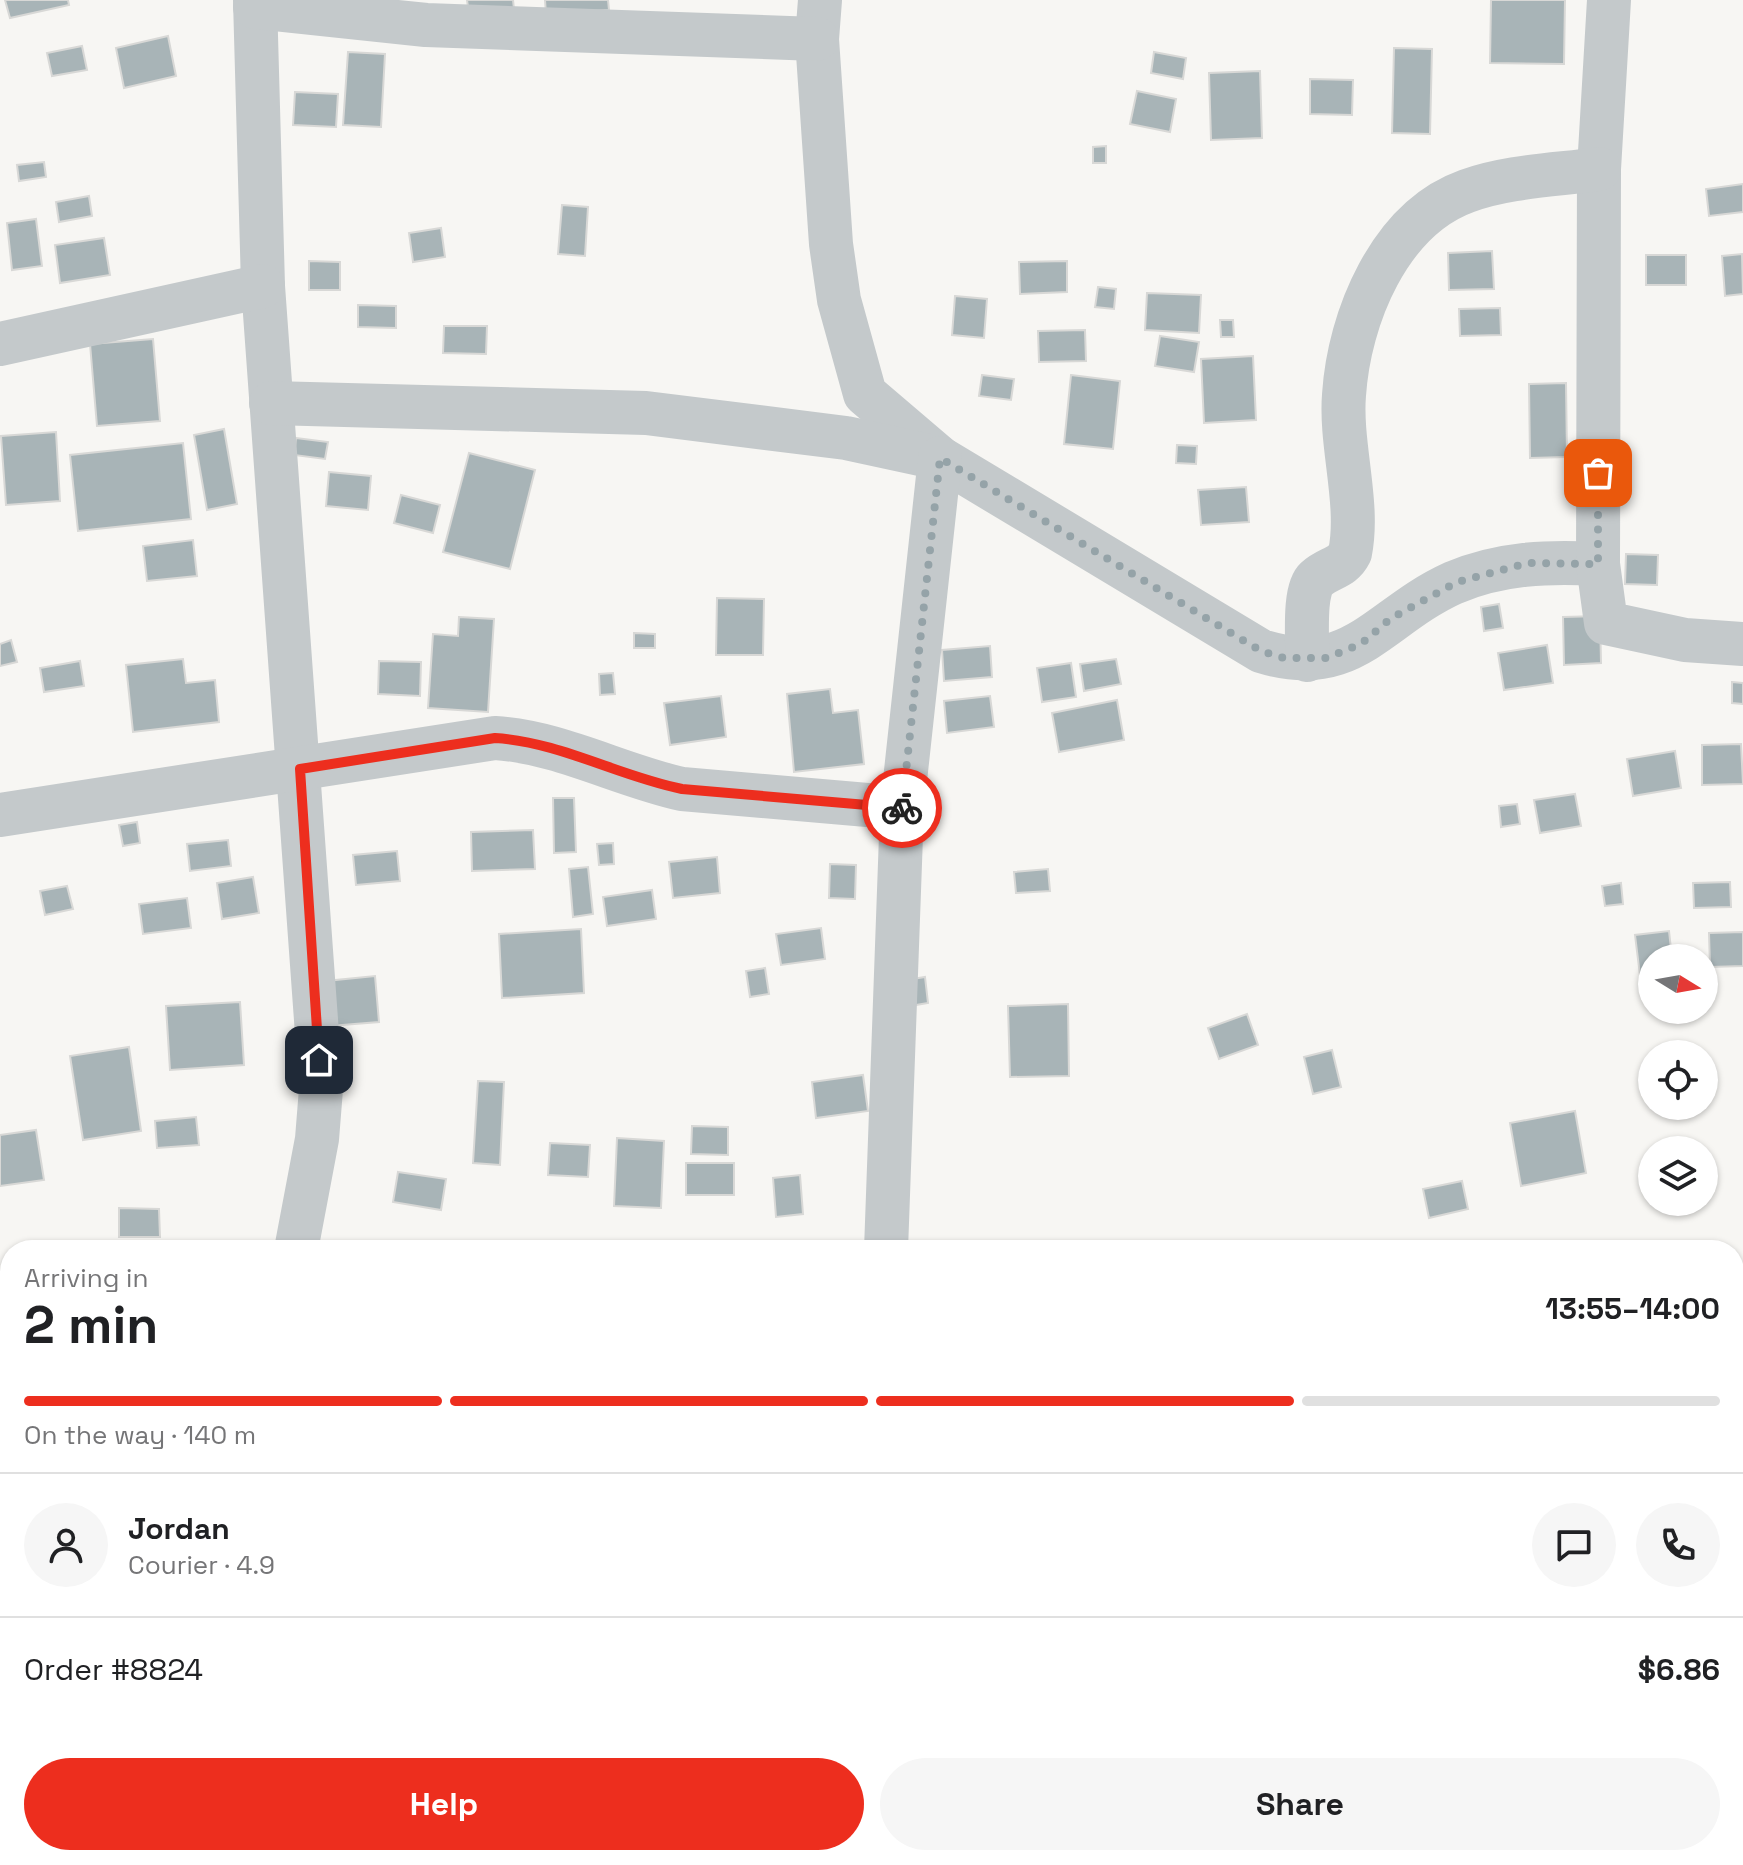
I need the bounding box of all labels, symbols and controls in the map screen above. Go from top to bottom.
pin [1564,439,1632,507]
icon: bag [1576,451,1620,495]
courier [862,768,942,848]
icon: bike [880,786,924,830]
north arrow [1638,944,1718,1024]
map controls [1638,944,1718,1216]
pin [285,1026,353,1094]
icon: home [297,1038,341,1082]
button: locate [1638,1040,1718,1120]
button: layers [1638,1136,1718,1216]
text: Arriving in [24,1261,148,1295]
text: 13:55–14:00 [1545,1289,1720,1328]
text: 2 min [24,1292,158,1358]
text: On the way · 140 m [24,1418,256,1452]
button: person [24,1503,108,1587]
button: chat [1532,1503,1616,1587]
button: phone [1636,1503,1720,1587]
text: Jordan [128,1509,230,1548]
text: Courier · 4.9 [128,1548,275,1582]
text: Order #8824 [24,1650,203,1689]
text: $6.86 [1638,1650,1720,1689]
button: Help [24,1758,864,1850]
button: Share [880,1758,1720,1850]

